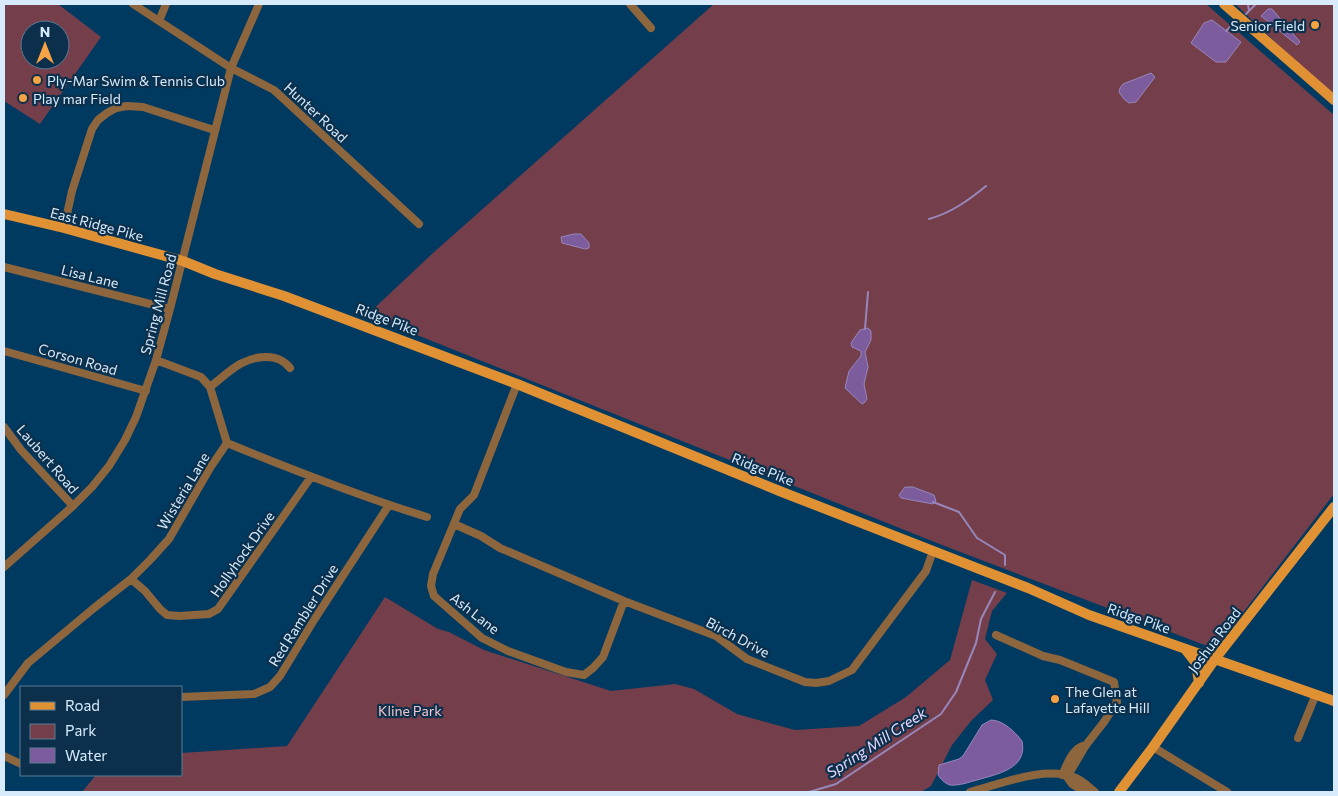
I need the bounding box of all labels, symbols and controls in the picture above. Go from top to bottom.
place label: Senior Field [1230,17,1305,34]
marker: Senior Field [1309,19,1321,31]
north arrow [20,20,70,70]
text: N [40,23,50,40]
place label: Ply-Mar Swim & Tennis Club [47,72,225,89]
marker: Ply-Mar Swim & Tennis Club [31,74,43,86]
street label: Hunter Road [281,78,351,146]
place label: Play mar Field [33,90,121,107]
marker: Play mar Field [17,92,29,104]
street label: East Ridge Pike [48,203,146,245]
street label: Spring Mill Road [136,252,180,356]
street label: Lisa Lane [59,261,121,291]
street label: Ridge Pike [353,299,421,339]
street label: Corson Road [37,340,119,378]
street label: Laubert Road [14,421,82,497]
street label: Wisteria Lane [153,449,213,533]
street label: Ridge Pike [729,449,797,489]
street label: Hollyhock Drive [206,508,278,600]
street label: Red Rambler Drive [265,561,341,669]
street label: Ash Lane [447,589,503,637]
street label: Ridge Pike [1105,599,1173,637]
street label: Joshua Road [1184,604,1244,676]
street label: Birch Drive [703,613,773,661]
place label: The Glen at Lafayette Hill [1065,683,1150,716]
legend [20,686,182,776]
marker: The Glen at Lafayette Hill [1049,693,1061,705]
text: Road [65,696,100,714]
park label: Kline Park [378,702,442,719]
water label: Spring Mill Creek [823,702,930,781]
text: Park [65,721,96,739]
text: Water [65,746,107,764]

